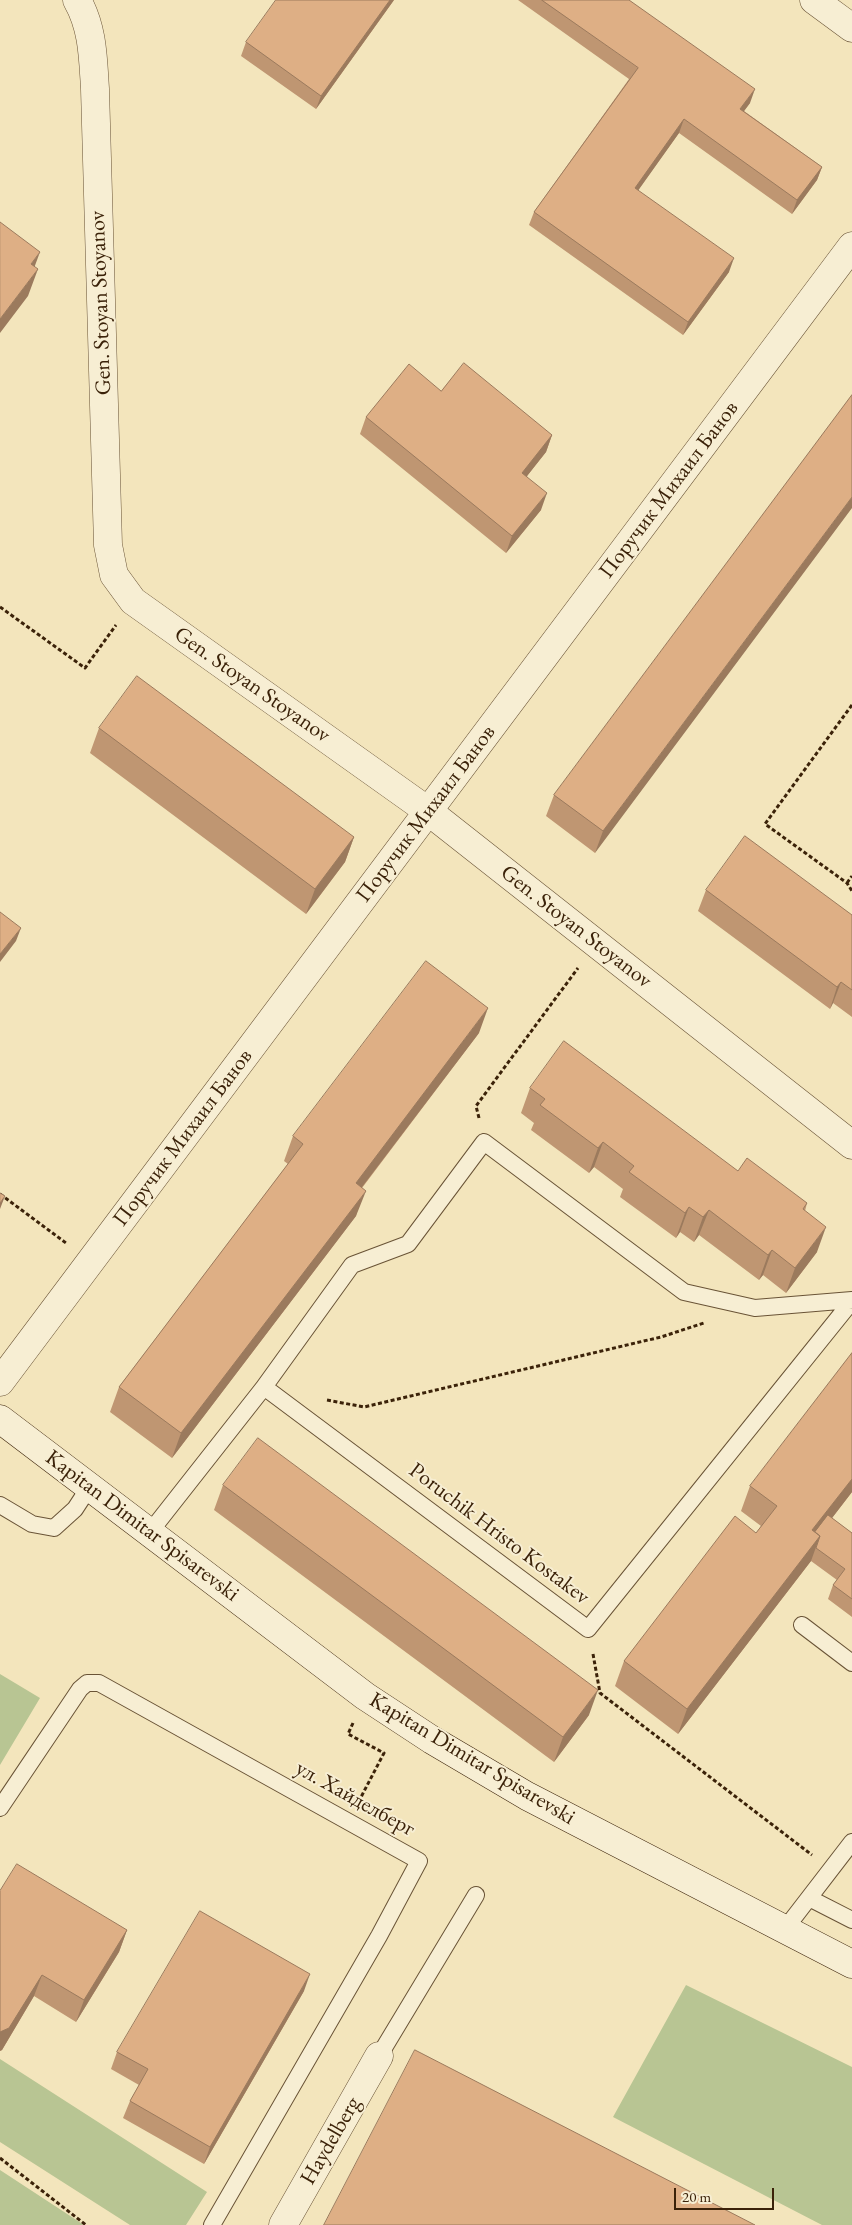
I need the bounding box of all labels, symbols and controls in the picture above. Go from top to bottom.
street label: Gen. Stoyan Stoyanov [85,210,117,396]
street label: Поручик Михаил Банов [594,396,744,584]
street label: Gen. Stoyan Stoyanov [169,621,335,749]
street label: Поручик Михаил Банов [351,720,501,908]
street label: Gen. Stoyan Stoyanov [495,860,657,994]
street label: Поручик Михаил Банов [108,1044,258,1232]
street label: Kapitan Dimitar Spisarevski [40,1445,244,1607]
street label: Рoruchik Hristo Kostakev [403,1457,595,1611]
street label: Kapitan Dimitar Spisarevski [364,1687,580,1831]
street label: ул. Хайделберг [291,1755,419,1843]
street label: Haydelberg [295,2092,367,2190]
scale bar [677,2178,777,2210]
text: 20 m [682,2187,711,2206]

